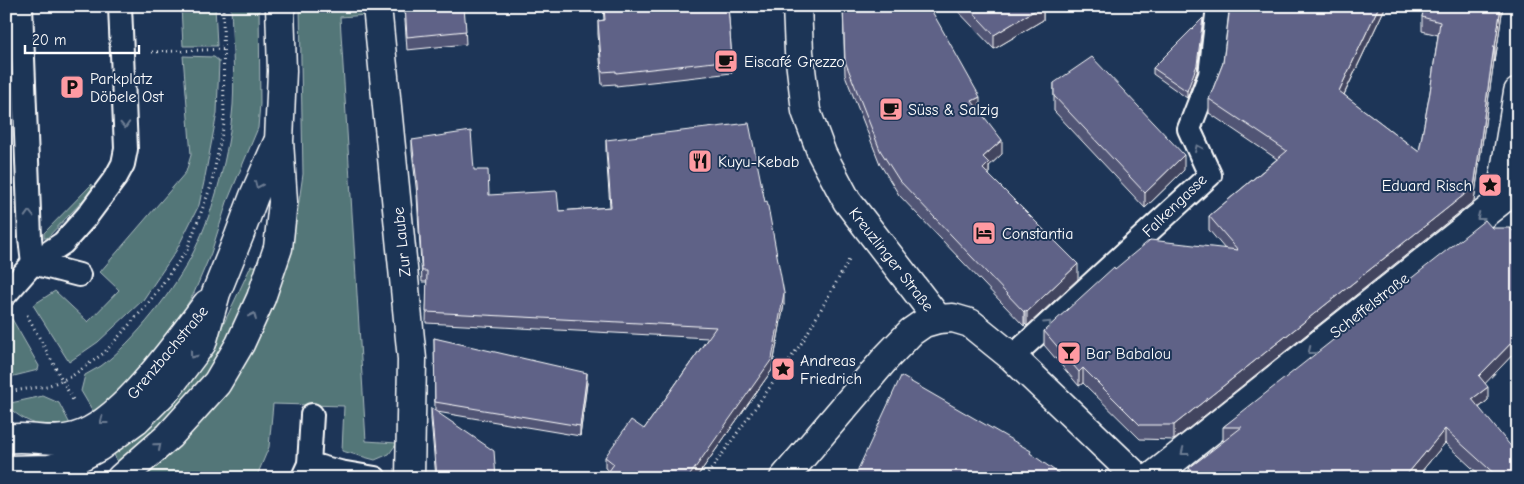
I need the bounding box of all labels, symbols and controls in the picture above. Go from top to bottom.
scale bar [25,22,139,54]
text: 20 m [32,31,66,49]
cafe icon: Eiscafé Grezzo [713,48,739,74]
place label: Eiscafé Grezzo [744,53,845,71]
place label: Parkplatz Döbele Ost [90,70,164,106]
parking icon: Parkplatz Döbele Ost [59,74,85,100]
cafe icon: Süss & Salzig [878,96,904,122]
place label: Süss & Salzig [908,101,999,119]
one-way arrow [119,121,130,129]
one-way arrow [1193,144,1204,153]
restaurant icon: Kuyu-Kebab [687,148,713,174]
place label: Kuyu-Kebab [718,153,799,171]
street label: Falkengasse [1139,171,1211,241]
place icon: Eduard Risch [1477,172,1503,198]
place label: Eduard Risch [1382,177,1472,195]
one-way arrow [254,180,265,189]
street label: Kreuzlinger Straße [845,204,937,315]
street label: Zur Laube [389,206,415,278]
one-way arrow [24,210,34,218]
one-way arrow [1476,211,1486,220]
hotel icon: Constantia [971,220,997,246]
place label: Constantia [1002,225,1073,243]
street label: Scheffelstraße [1327,269,1413,342]
street label: Grenzbachstraße [123,302,212,403]
one-way arrow [247,312,257,321]
one-way arrow [1042,321,1051,330]
bar icon: Bar Babalou [1056,340,1082,366]
place label: Bar Babalou [1086,345,1171,363]
one-way arrow [1308,345,1317,353]
one-way arrow [190,349,199,359]
place label: Andreas Friedrich [800,352,862,388]
place icon: Andreas Friedrich [770,356,796,382]
one-way arrow [99,415,109,424]
one-way arrow [152,443,161,452]
one-way arrow [1181,446,1190,454]

